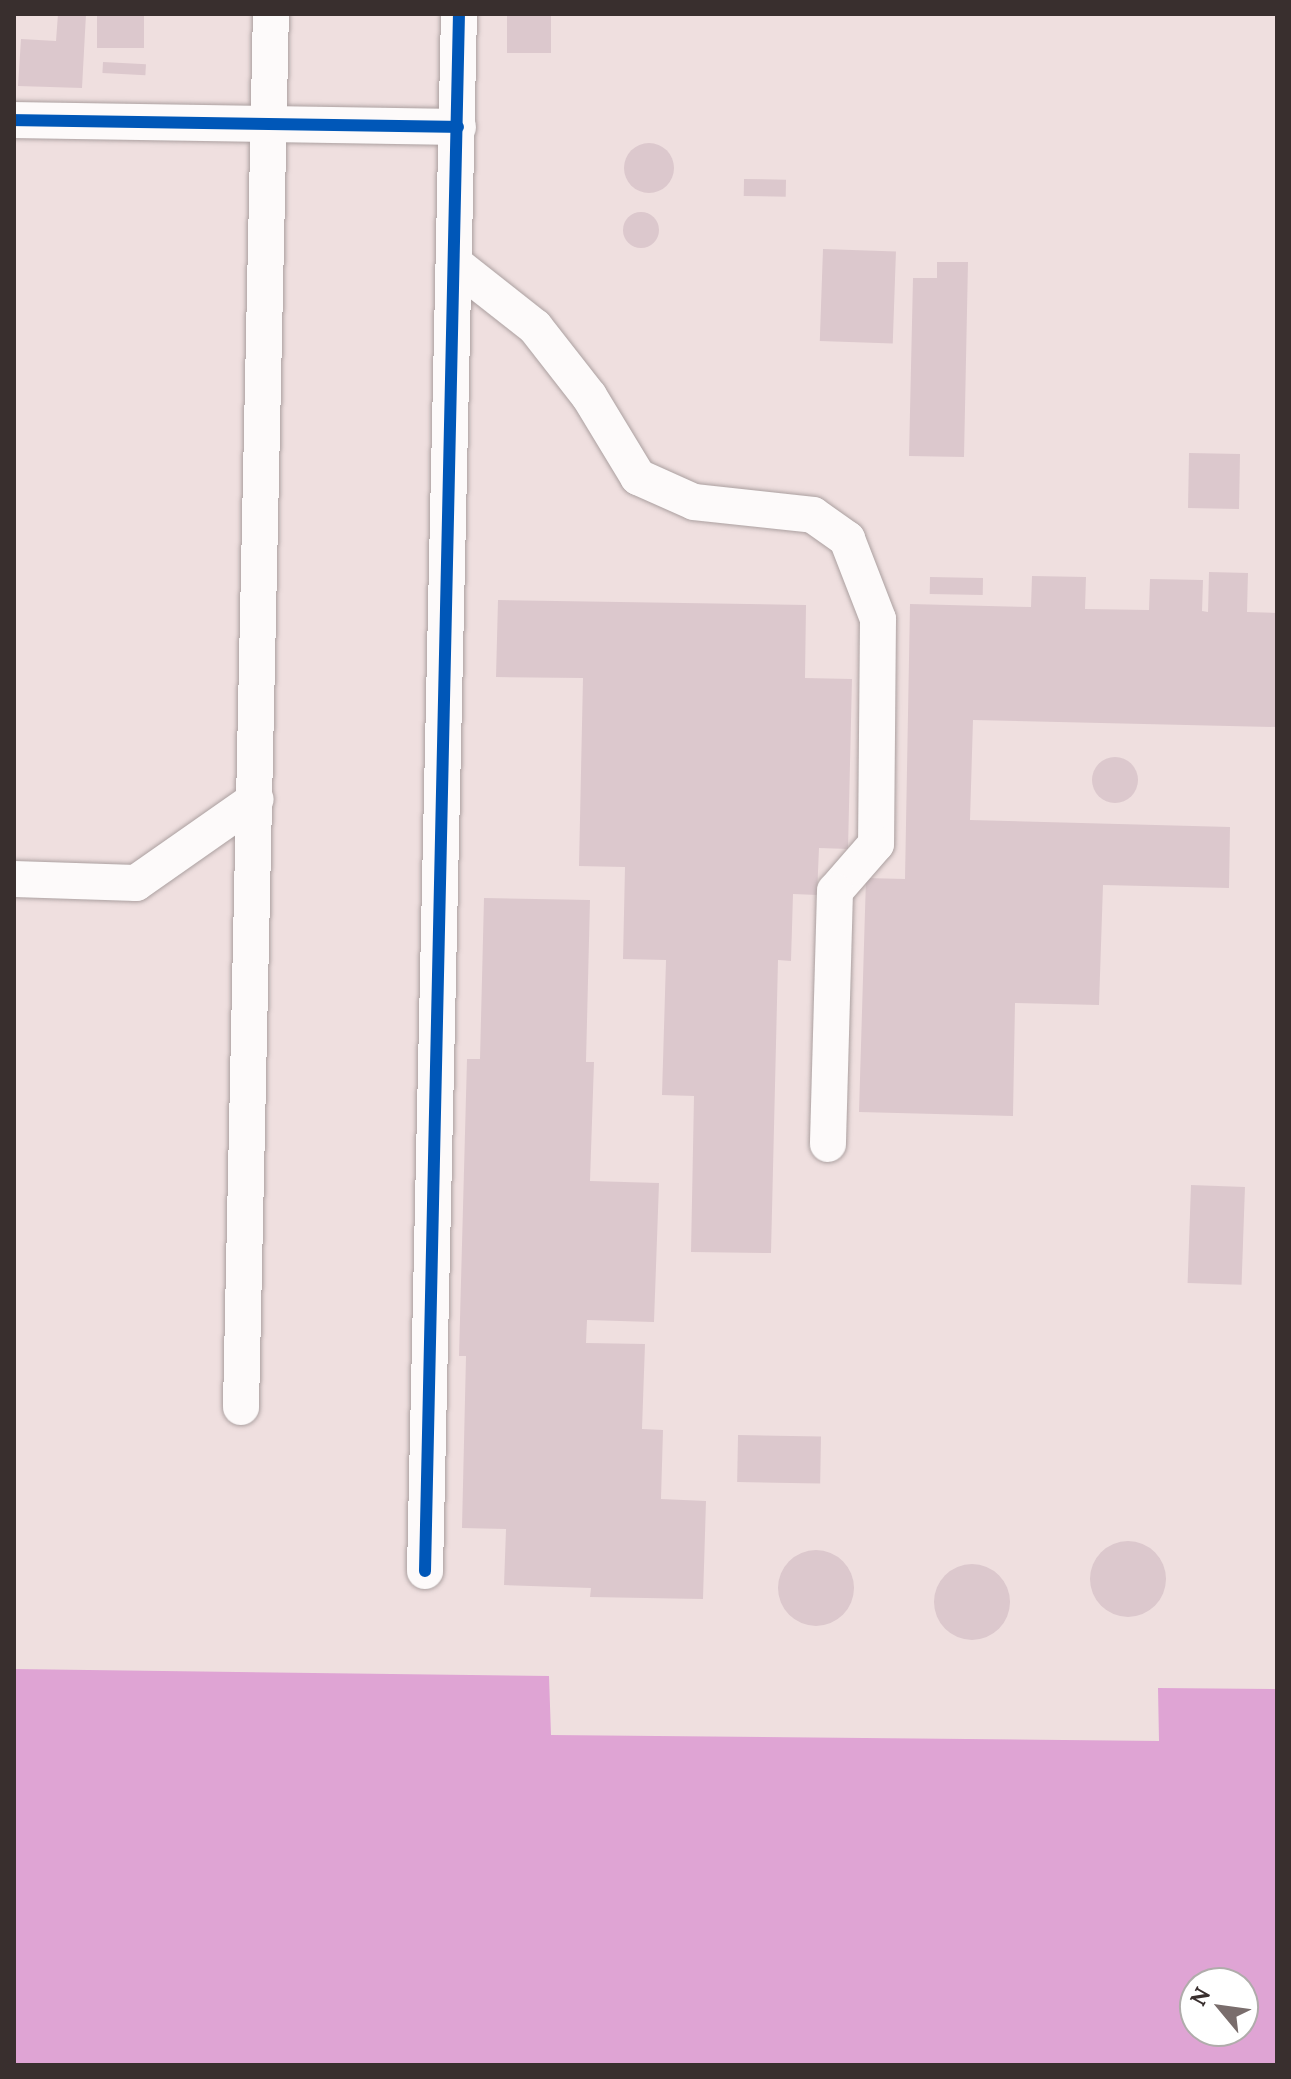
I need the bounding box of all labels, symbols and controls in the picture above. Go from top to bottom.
north arrow [1179,1967,1259,2047]
text: N [1183,1982,1216,2011]

